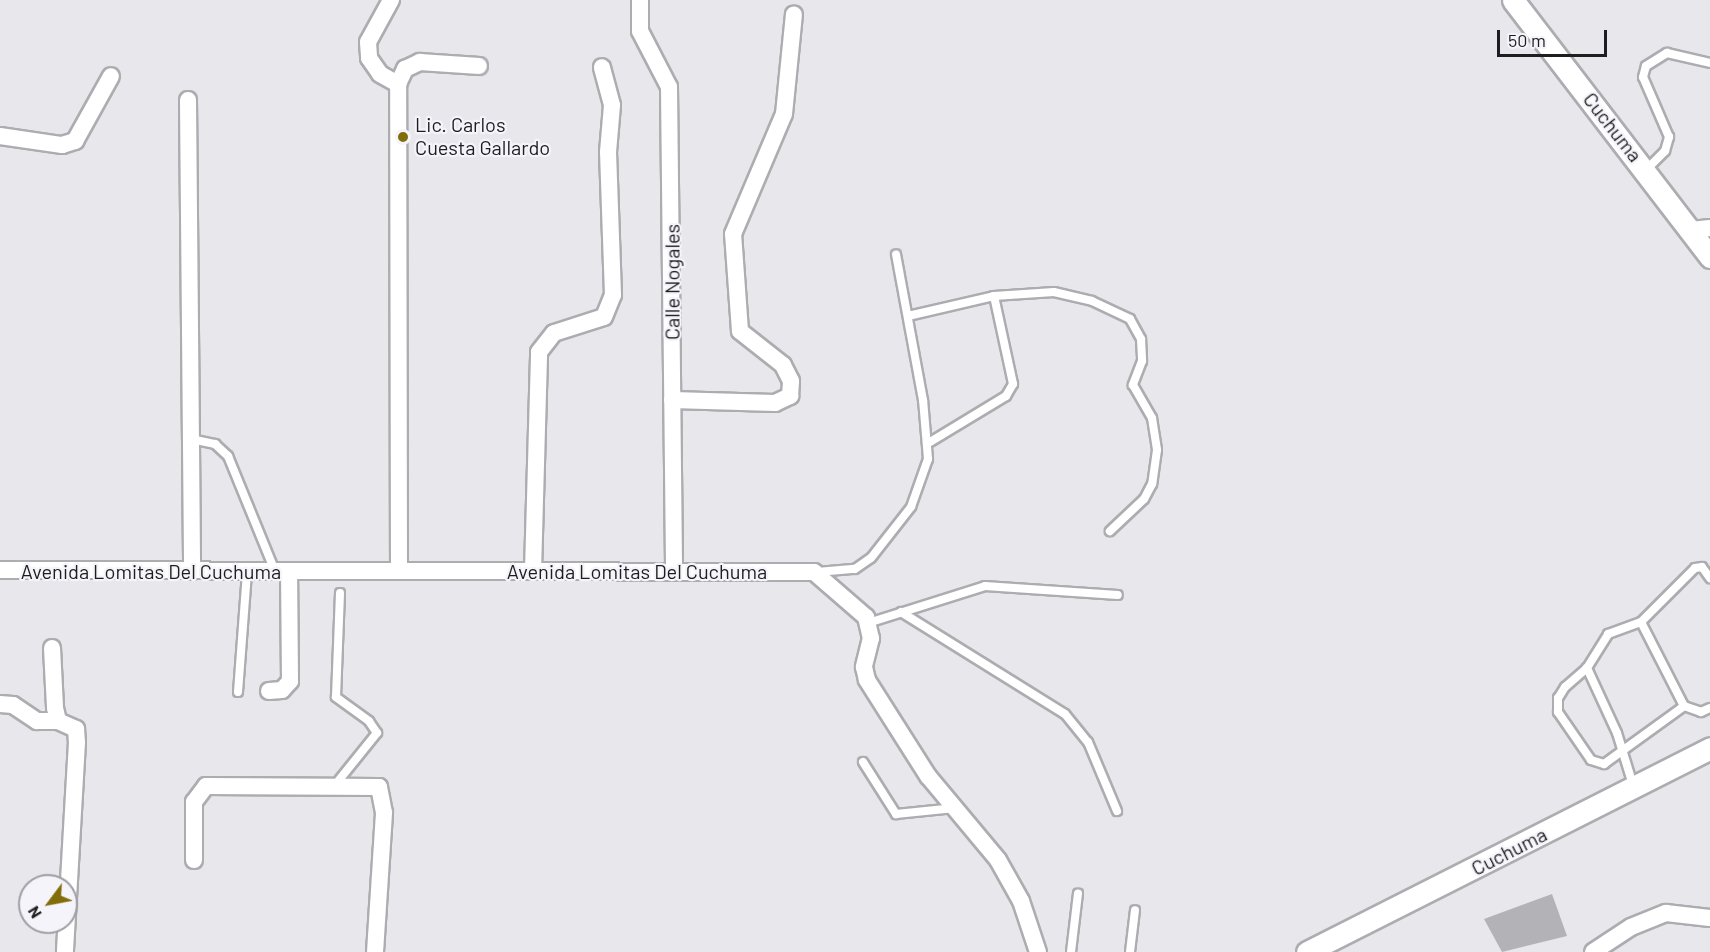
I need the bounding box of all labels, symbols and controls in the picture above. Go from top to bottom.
scale bar [1500,18,1610,56]
text: 50 m [1508,29,1546,51]
street label: Cuchuma [1578,87,1648,167]
place label: Lic. Carlos Cuesta Gallardo [415,113,550,160]
marker: Lic. Carlos Cuesta Gallardo [396,130,410,144]
street label: Calle Nogales [660,224,684,340]
street label: Avenida Lomitas Del Cuchuma [21,559,281,583]
street label: Avenida Lomitas Del Cuchuma [507,559,767,583]
street label: Cuchuma [1467,822,1551,880]
north arrow [18,874,78,934]
text: N [23,903,45,922]

